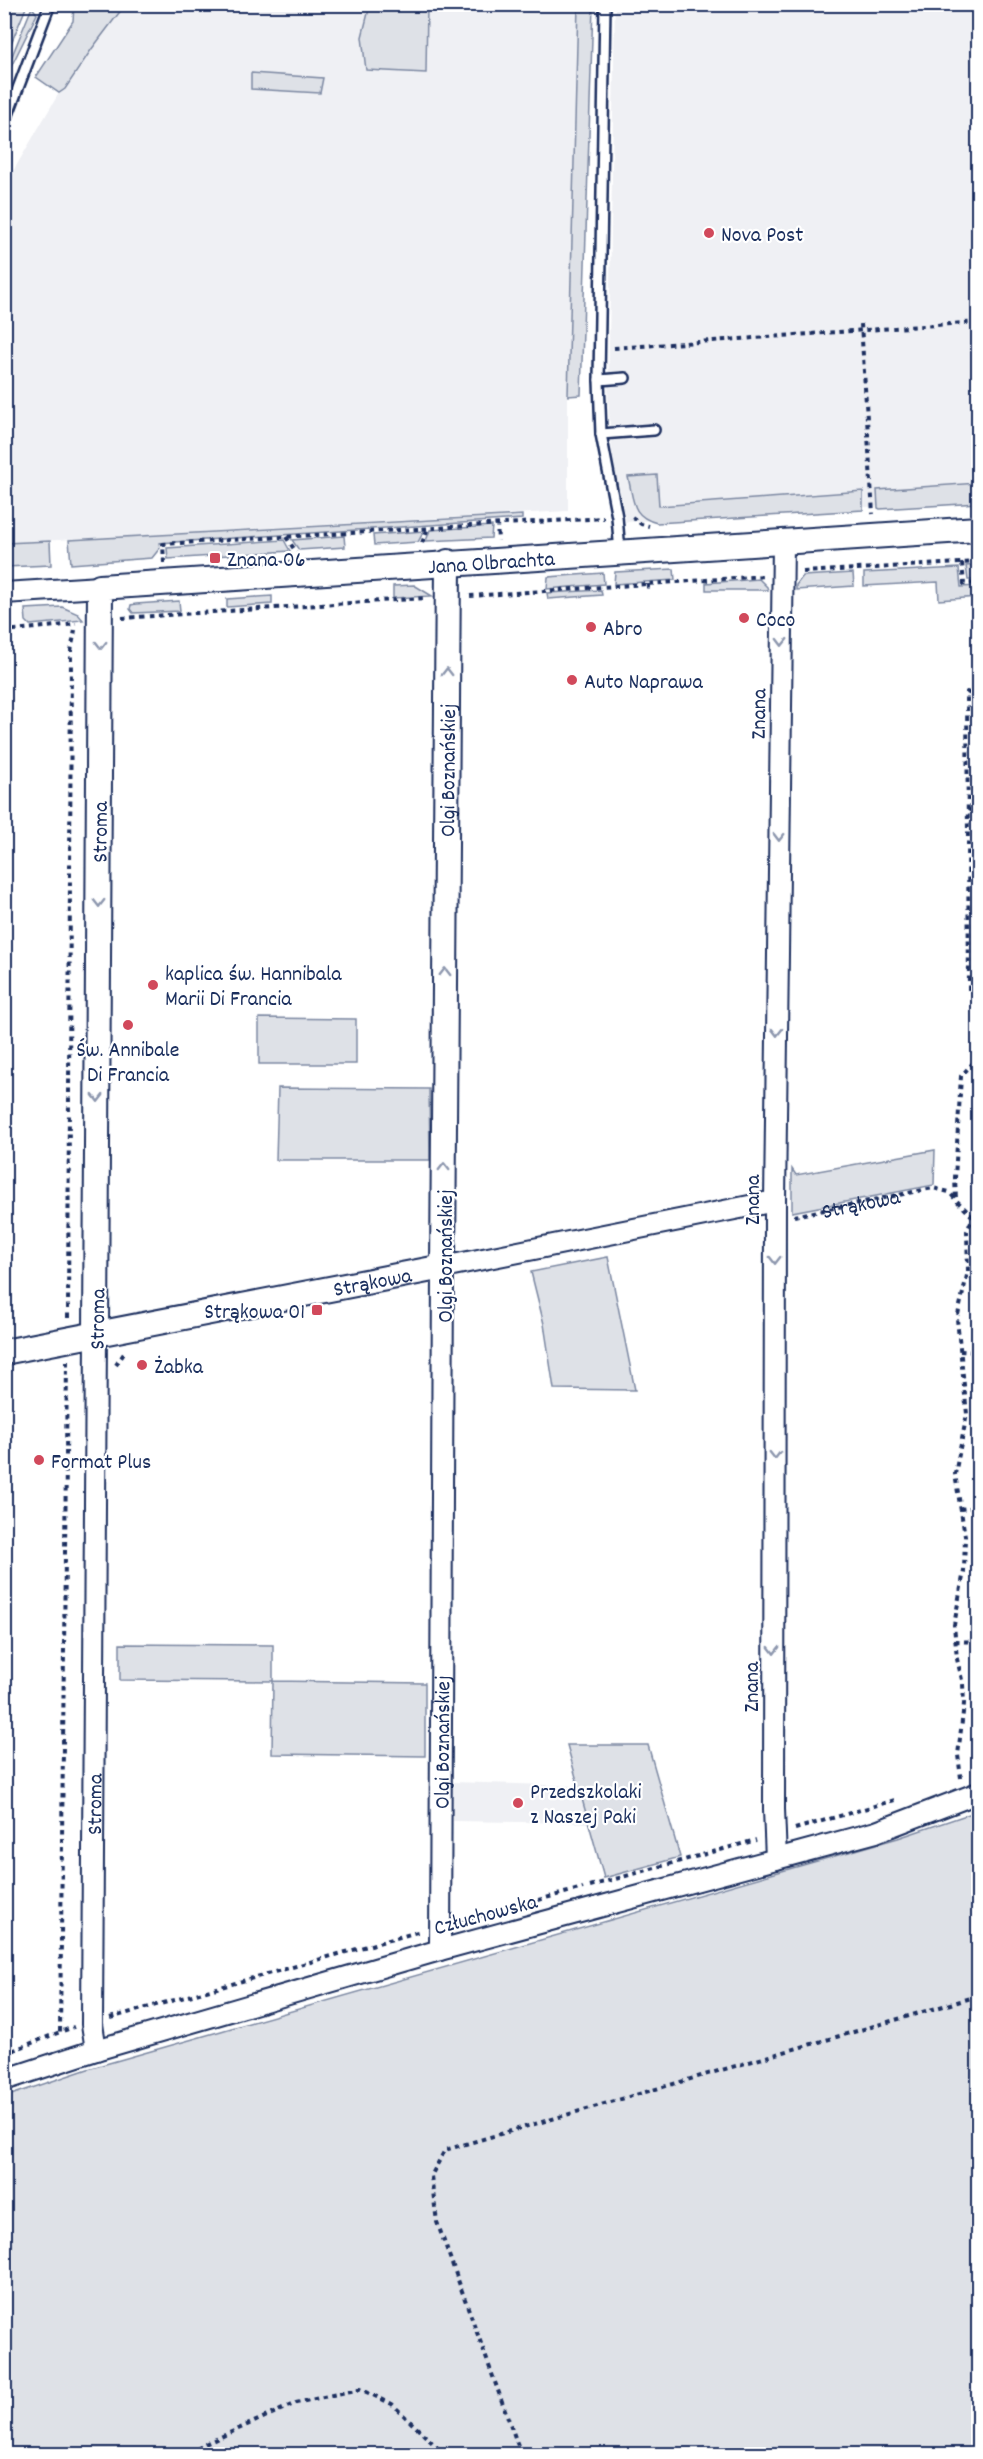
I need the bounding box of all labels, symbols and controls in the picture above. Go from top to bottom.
place label: Nova Post [721,221,803,252]
marker: Nova Post [702,226,716,240]
street label: Jana Olbrachta [427,545,557,584]
place label: Znana 06 [227,546,305,577]
marker: Znana 06 [208,551,222,565]
place label: Coco [756,606,795,637]
marker: Coco [737,611,751,625]
place label: Abro [603,615,643,646]
marker: Abro [584,620,598,634]
one-way arrow [775,638,788,647]
one-way arrow [95,641,107,650]
one-way arrow [441,667,453,676]
place label: Auto Naprawa [584,668,703,699]
marker: Auto Naprawa [565,673,579,687]
street label: Znana [745,688,776,740]
street label: Olgi Boznańskiej [434,703,466,837]
street label: Stroma [87,801,118,863]
one-way arrow [773,833,785,842]
one-way arrow [93,899,105,908]
place label: kaplica św. Hannibala Marii Di Francia [165,960,342,1016]
one-way arrow [439,967,451,976]
marker: kaplica św. Hannibala Marii Di Francia [146,978,160,992]
marker: Św. Annibale Di Francia [121,1018,135,1032]
one-way arrow [771,1028,783,1037]
place label: Św. Annibale Di Francia [76,1036,180,1092]
one-way arrow [91,1094,104,1103]
one-way arrow [438,1162,450,1171]
street label: Znana [739,1174,770,1225]
street label: Strąkowa [820,1183,904,1229]
street label: Olgi Boznańskiej [432,1189,463,1323]
one-way arrow [769,1255,781,1264]
street label: Strąkowa [331,1261,415,1307]
street label: Stroma [83,1288,116,1350]
place label: Strąkowa 01 [204,1298,305,1329]
marker: Strąkowa 01 [310,1303,324,1317]
place label: Żabka [154,1353,204,1384]
marker: Żabka [135,1358,149,1372]
place label: Format Plus [51,1448,151,1479]
one-way arrow [769,1450,781,1459]
marker: Format Plus [32,1453,46,1467]
one-way arrow [768,1645,780,1654]
street label: Znana [738,1661,769,1712]
street label: Olgi Boznańskiej [429,1675,460,1809]
street label: Stroma [81,1773,112,1835]
place label: Przedszkolaki z Naszej Paki [530,1778,642,1834]
marker: Przedszkolaki z Naszej Paki [511,1796,525,1810]
street label: Człuchowska [431,1888,542,1945]

